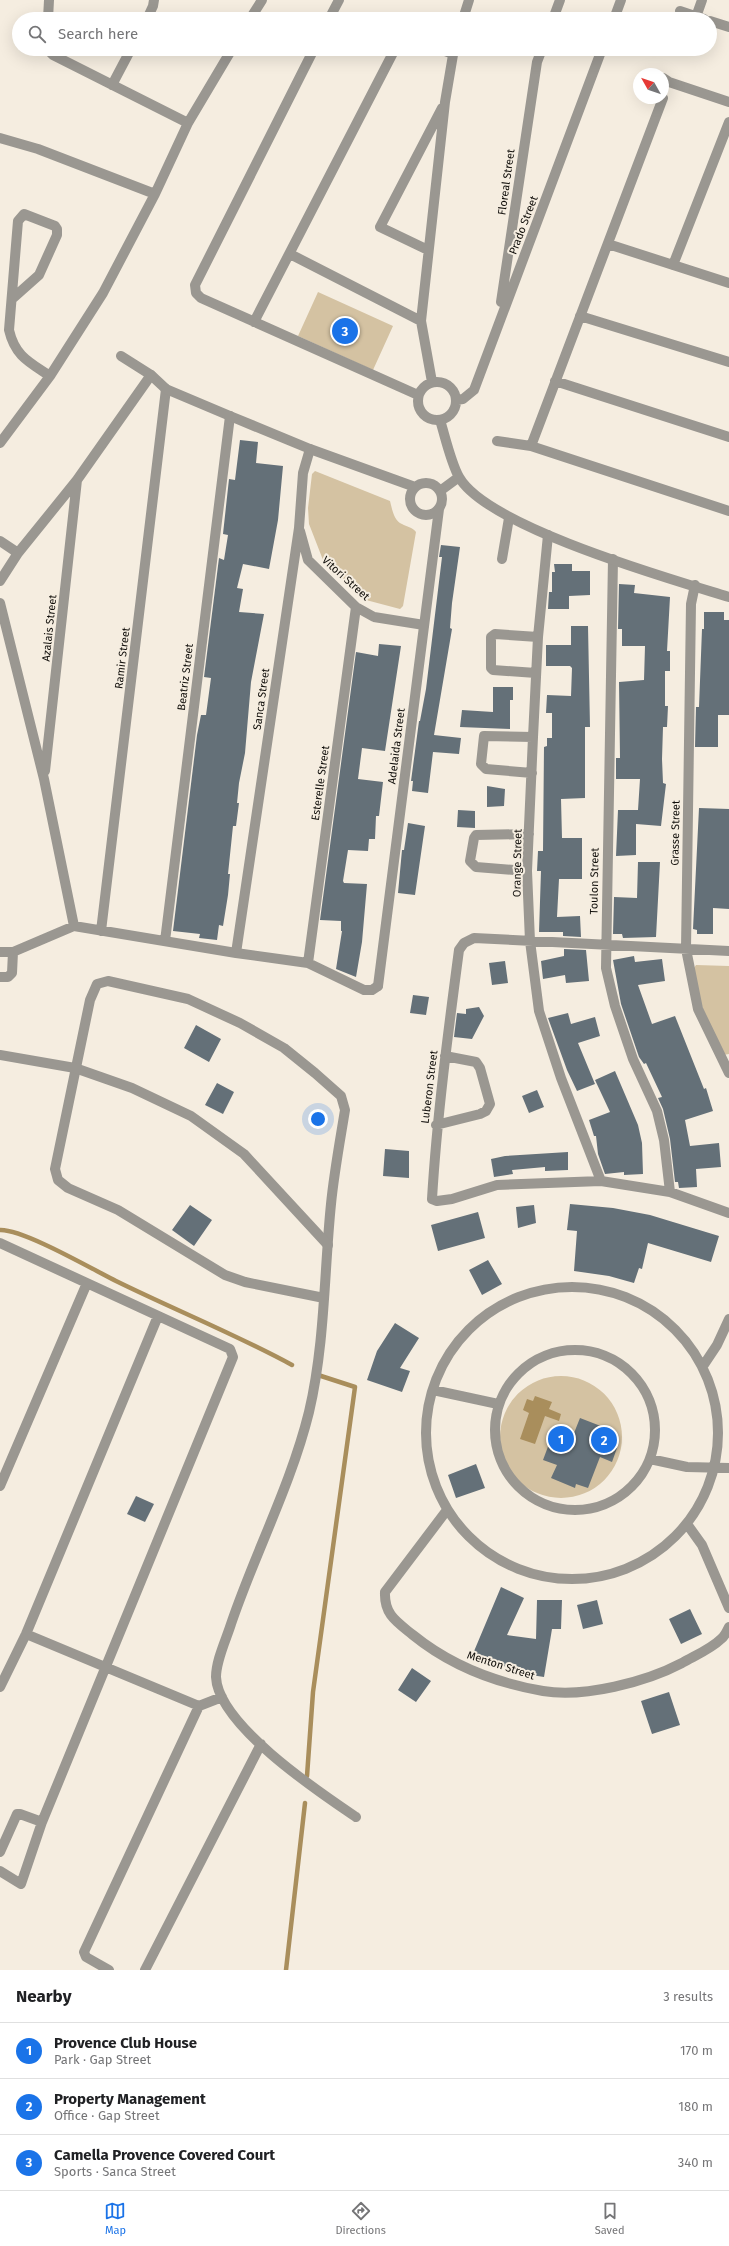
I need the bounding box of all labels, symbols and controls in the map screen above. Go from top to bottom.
search box [12,12,717,56]
icon: search [26,23,48,45]
text: Search here [58,25,138,43]
north arrow [633,68,669,104]
street label: Floreal Street [495,148,518,216]
street label: Prado Street [506,194,541,256]
pin: 3 [332,316,358,346]
street label: Vitori Street [319,554,372,603]
street label: Azalais Street [40,594,59,662]
street label: Ramir Street [112,626,133,690]
street label: Beatriz Street [175,643,196,711]
street label: Sanca Street [251,667,272,731]
street label: Adelaida Street [385,707,408,785]
street label: Esterelle Street [309,745,332,822]
street label: Grasse Street [668,800,683,866]
street label: Orange Street [510,829,525,897]
street label: Toulon Street [587,848,602,914]
street label: Luberon Street [419,1050,440,1124]
your location [308,1109,328,1129]
pin: 1 [548,1424,574,1454]
pin: 2 [591,1425,617,1455]
street label: Menton Street [465,1648,536,1683]
text: Nearby [16,1986,71,2007]
text: 3 results [663,1989,713,2004]
text: Provence Club House [54,2034,197,2052]
text: 1 [26,2043,32,2058]
text: 170 m [680,2043,713,2058]
text: Park · Gap Street [54,2052,151,2067]
text: Property Management [54,2090,206,2108]
text: 2 [26,2099,32,2114]
text: 180 m [678,2099,713,2114]
text: Office · Gap Street [54,2108,160,2123]
text: Camella Provence Covered Court [54,2146,275,2164]
text: 3 [26,2155,32,2170]
text: 340 m [678,2155,713,2170]
text: Sports · Sanca Street [54,2164,176,2179]
tab: Map [104,2200,126,2237]
tab: Directions [335,2200,386,2237]
tab: Saved [595,2200,625,2237]

